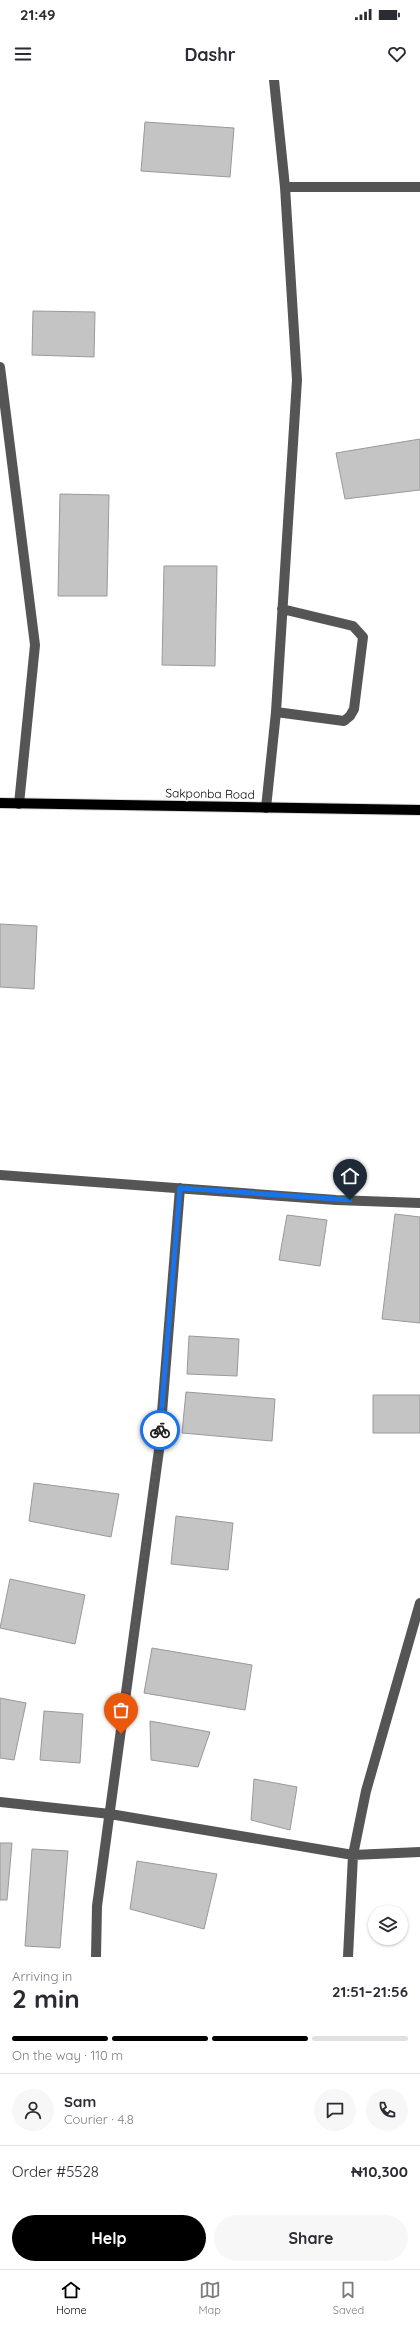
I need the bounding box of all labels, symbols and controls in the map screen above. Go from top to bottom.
text: 21:49 [20,5,56,24]
icon: menu [12,43,34,65]
text: Dashr [184,43,236,66]
icon: heart [386,43,408,65]
street label: Sakponba Road [165,785,255,802]
pin [333,1159,367,1200]
icon: home [339,1165,361,1187]
courier [140,1410,180,1450]
icon: bike [149,1419,171,1441]
pin [104,1693,138,1734]
icon: bag [110,1699,132,1721]
map controls [368,1905,408,1945]
button: layers [368,1905,408,1945]
text: Arriving in [12,1968,72,1984]
text: 2 min [12,1982,80,2015]
text: 21:51–21:56 [332,1982,408,2001]
text: On the way · 110 m [12,2047,123,2063]
button: person [12,2089,54,2131]
button: chat [314,2089,356,2131]
button: phone [366,2089,408,2131]
text: Sam [64,2092,96,2111]
text: Courier · 4.8 [64,2111,134,2127]
text: Order #5528 [12,2162,99,2181]
text: ₦10,300 [351,2162,408,2181]
button: Help [12,2215,206,2261]
button: Share [214,2215,408,2261]
tab: Home [56,2279,87,2317]
tab: Map [198,2279,221,2317]
tab: Saved [333,2279,364,2317]

